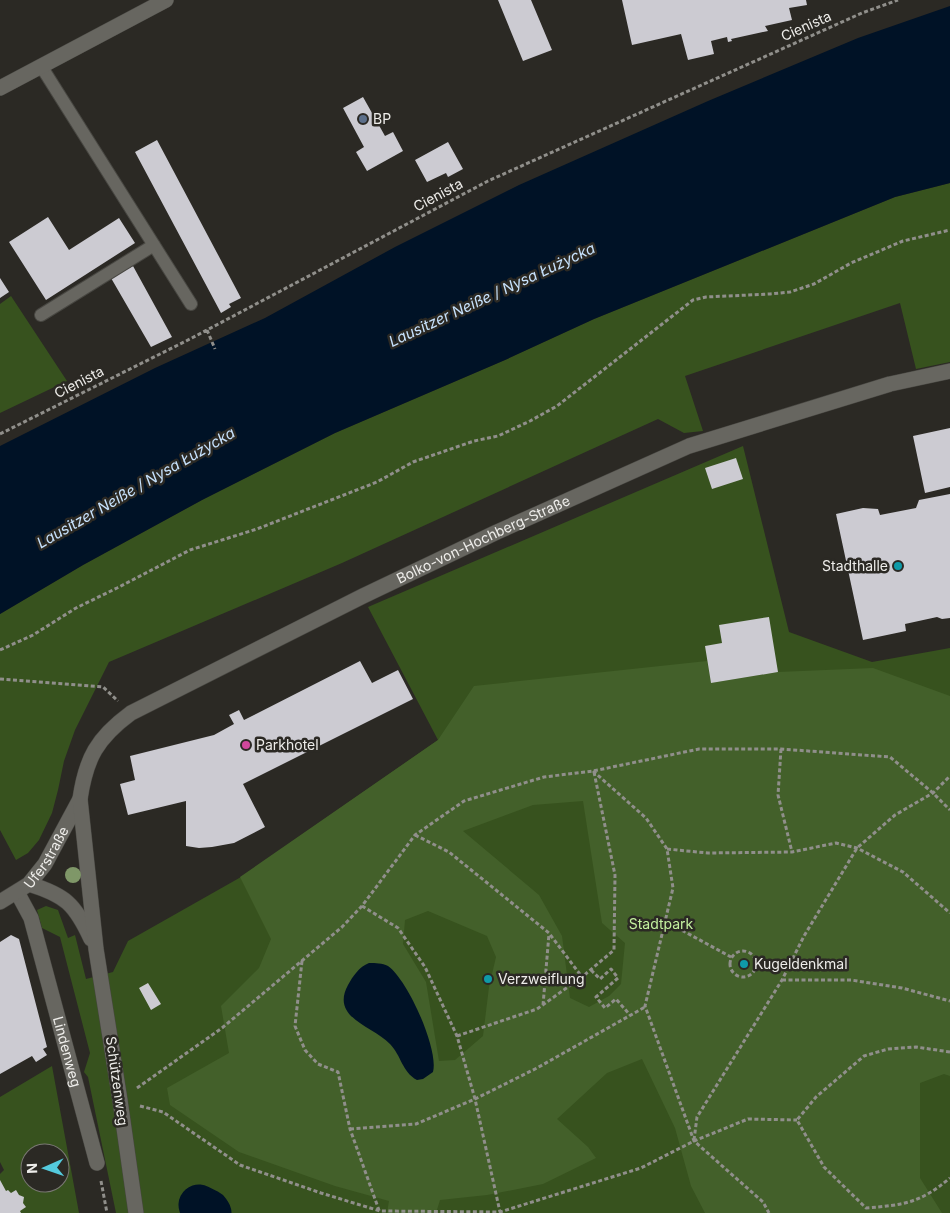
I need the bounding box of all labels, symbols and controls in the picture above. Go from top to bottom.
street label: Cienista [778,7,834,44]
place label: BP [373,110,391,127]
marker: BP [357,113,369,125]
street label: Cienista [410,175,465,215]
water label: Lausitzer Neiße / Nysa Łużycka [386,238,598,351]
street label: Cienista [51,362,106,401]
water label: Lausitzer Neiße / Nysa Łużycka [33,423,238,552]
street label: Bolko-von-Hochberg-Straße [393,491,572,587]
place label: Stadthalle [822,557,888,574]
marker: Stadthalle [892,560,904,572]
place label: Parkhotel [256,736,319,753]
marker: Parkhotel [240,739,252,751]
street label: Uferstraße [20,823,72,892]
park label: Stadtpark [629,915,694,932]
place label: Kugeldenkmal [754,955,848,972]
marker: Kugeldenkmal [738,958,750,970]
place label: Verzweiflung [498,970,585,987]
marker: Verzweiflung [482,973,494,985]
street label: Lindenweg [50,1014,85,1089]
street label: Schützenweg [103,1035,132,1127]
north arrow [20,1143,70,1193]
text: N [23,1163,40,1174]

